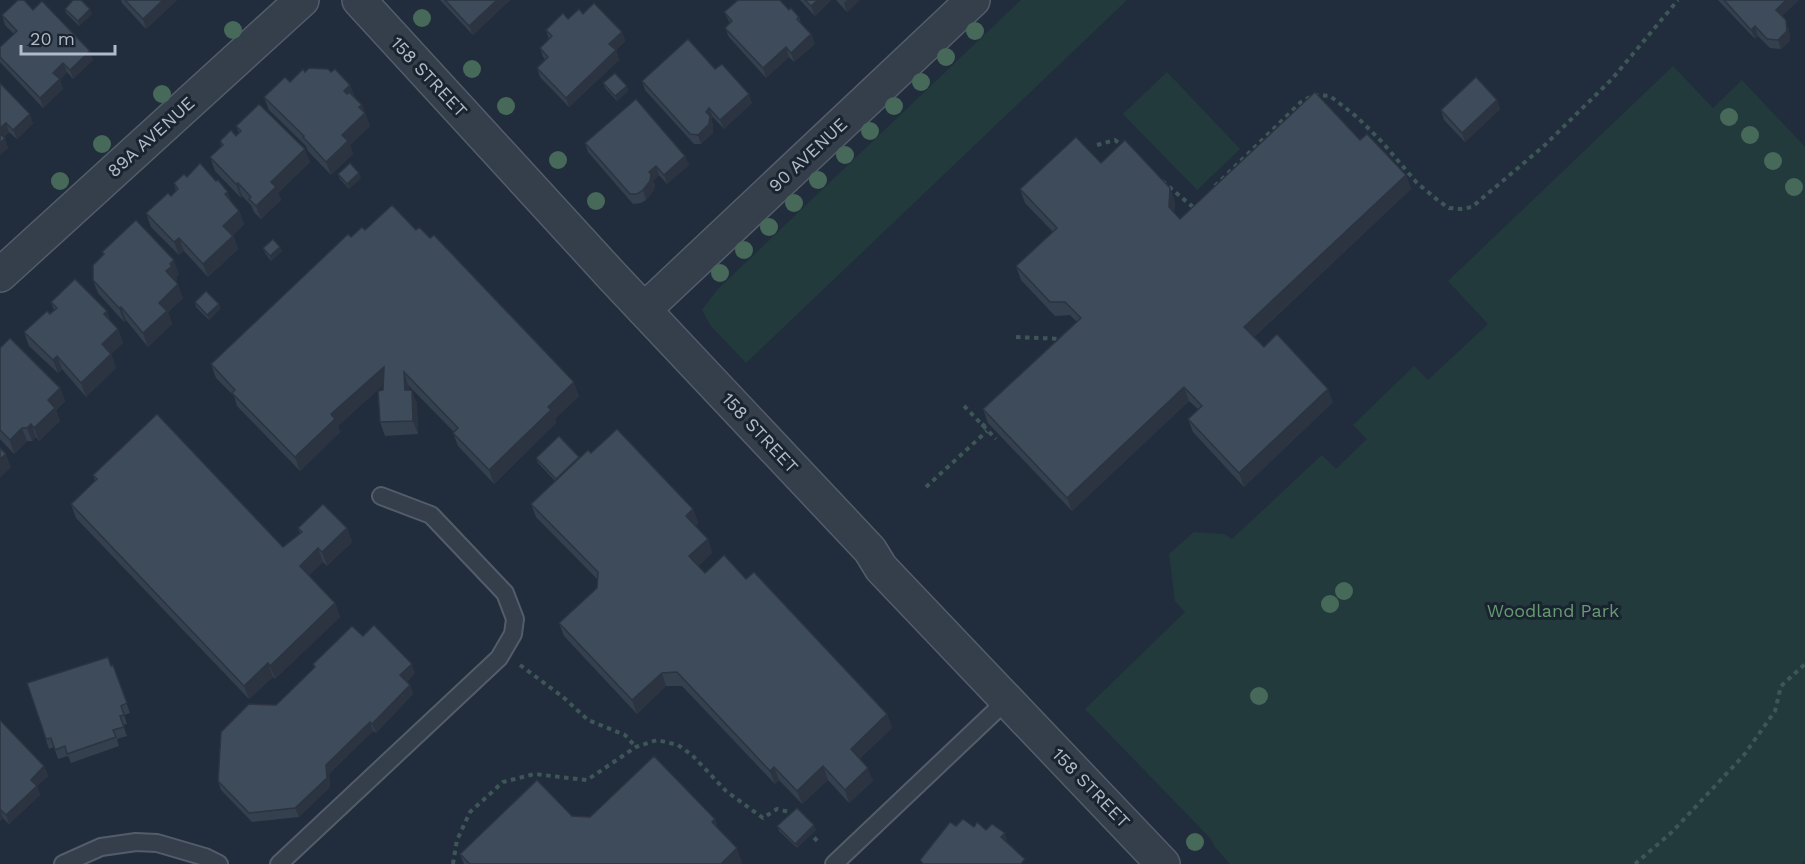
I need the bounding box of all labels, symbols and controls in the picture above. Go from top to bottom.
scale bar [21,18,116,56]
text: 20 m [30,28,75,49]
street label: 158 STREET [387,32,472,121]
street label: 89A AVENUE [103,92,199,181]
street label: 90 AVENUE [764,113,851,196]
street label: 158 STREET [718,388,803,477]
park label: Woodland Park [1487,600,1619,621]
street label: 158 STREET [1048,744,1135,832]

